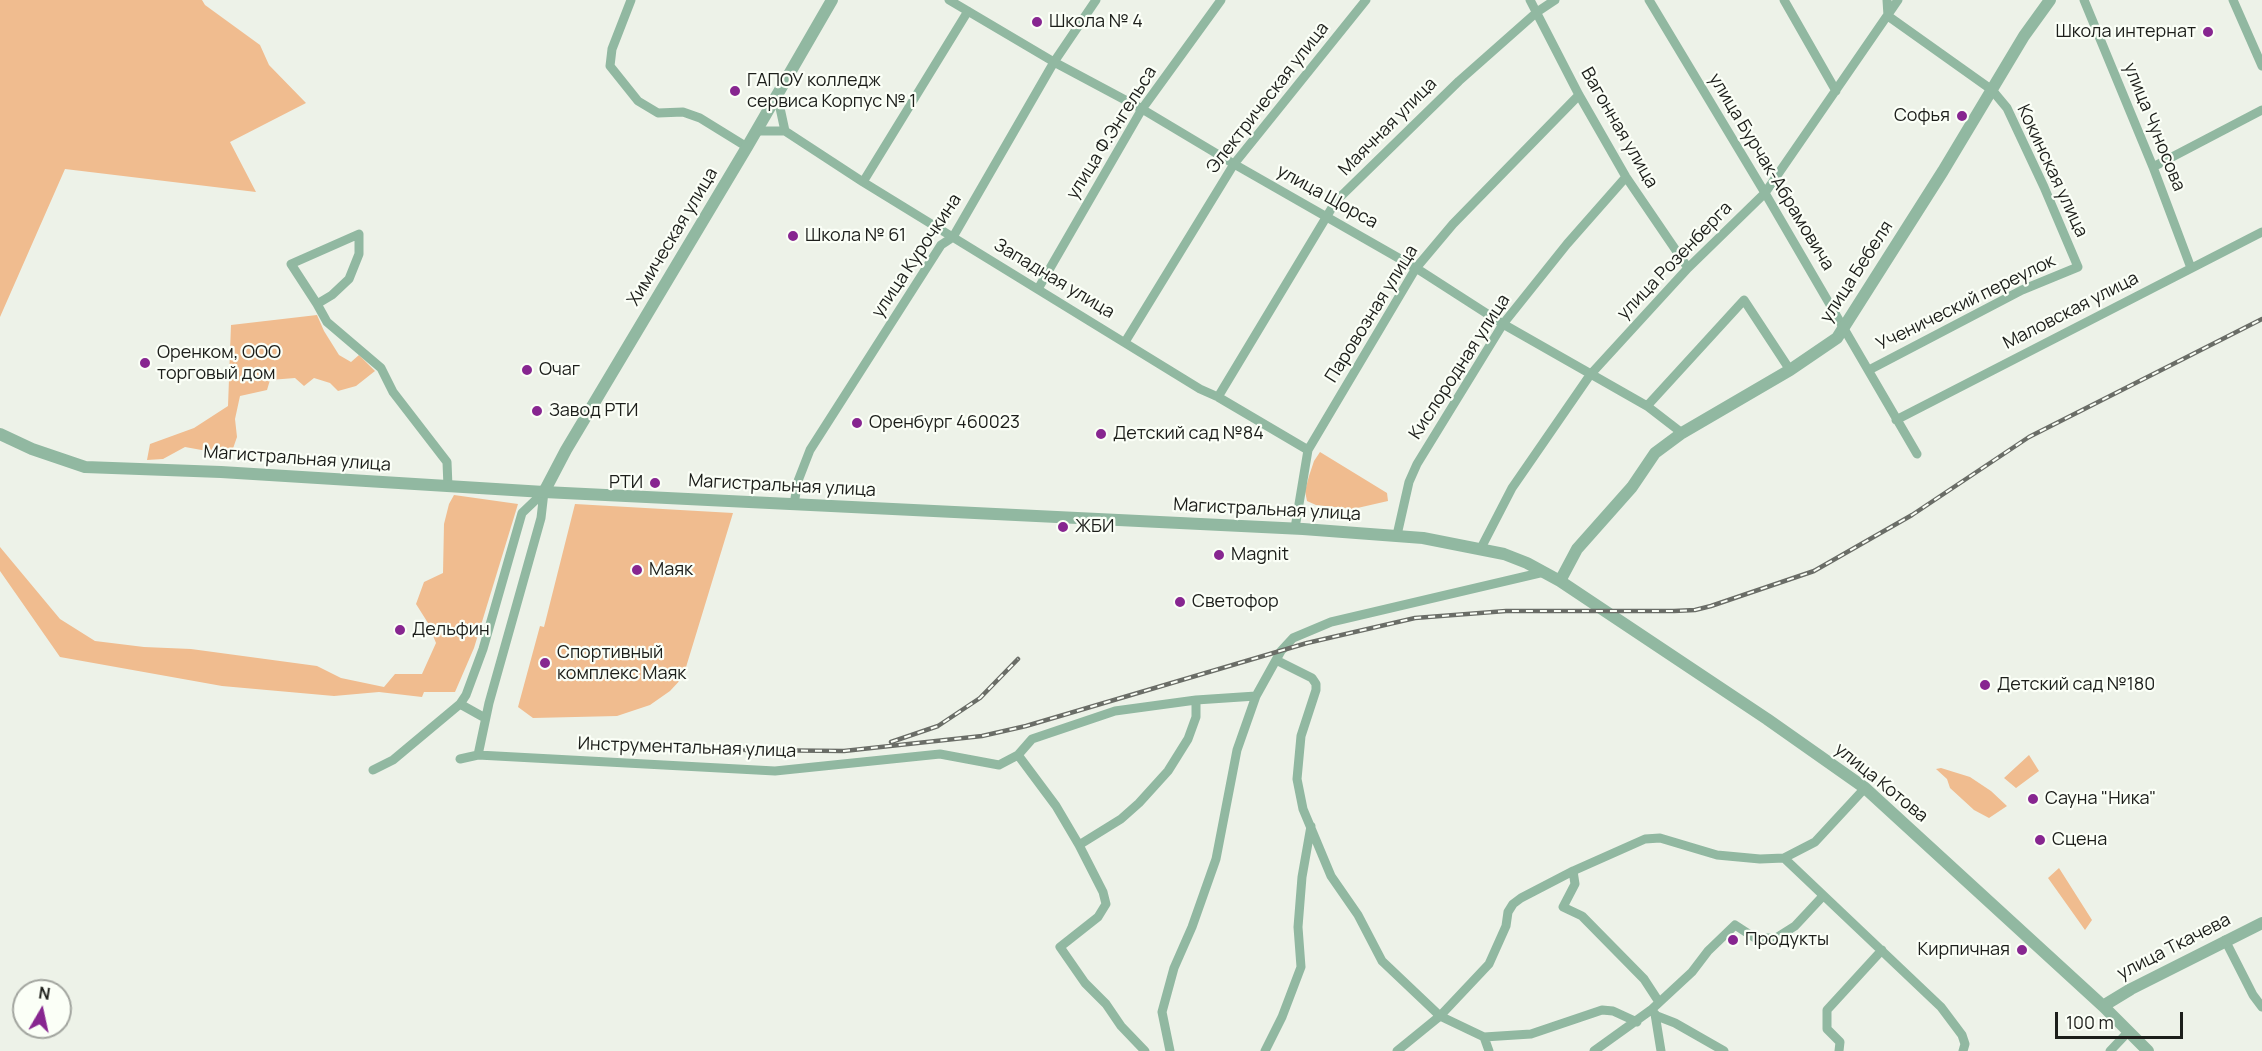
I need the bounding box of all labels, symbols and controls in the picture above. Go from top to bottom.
place label: Школа № 4 [1049,11,1143,33]
marker: Школа № 4 [1030,15,1044,29]
street label: Электрическая улица [1202,18,1334,178]
place label: Школа интернат [2055,21,2196,43]
marker: Школа интернат [2201,25,2215,39]
street label: улица Чуносова [2118,60,2190,194]
street label: улица Ф.Энгельса [1062,62,1162,204]
street label: Вагонная улица [1576,64,1662,192]
place label: ГАПОУ колледж сервиса Корпус № 1 [747,70,916,112]
street label: улица Бурчак-Абрамовича [1703,70,1839,274]
street label: Маячная улица [1334,73,1442,181]
marker: ГАПОУ колледж сервиса Корпус № 1 [728,84,742,98]
street label: Кокинская улица [2012,101,2092,241]
place label: Софья [1894,105,1950,127]
marker: Софья [1955,109,1969,123]
street label: улица Щорса [1273,160,1381,234]
street label: Химическая улица [623,164,723,310]
street label: улица Курочкина [868,190,966,322]
street label: улица Розенберга [1613,197,1737,325]
street label: улица Бебеля [1816,217,1898,327]
place label: Школа № 61 [805,225,906,247]
marker: Школа № 61 [786,229,800,243]
street label: Западная улица [990,235,1118,323]
street label: Паровозная улица [1321,241,1423,387]
street label: Ученический переулок [1873,250,2059,356]
street label: Маловская улица [2000,268,2142,354]
street label: Кислородная улица [1405,290,1515,444]
place label: Оренком, ООО торговый дом [157,342,281,385]
marker: Оренком, ООО торговый дом [138,356,152,370]
place label: Очаг [539,359,580,381]
marker: Очаг [520,363,534,377]
place label: Завод РТИ [549,400,638,422]
marker: Завод РТИ [530,404,544,418]
place label: Оренбург 460023 [869,412,1020,434]
marker: Оренбург 460023 [850,416,864,430]
place label: Детский сад №84 [1113,423,1264,445]
marker: Детский сад №84 [1094,427,1108,441]
street label: Магистральная улица [202,442,392,476]
street label: Магистральная улица [688,470,876,502]
place label: РТИ [609,472,643,494]
marker: РТИ [648,476,662,490]
street label: Магистральная улица [1173,494,1361,526]
place label: ЖБИ [1075,516,1114,538]
marker: ЖБИ [1056,520,1070,534]
place label: Magnit [1231,544,1289,566]
marker: Magnit [1212,548,1226,562]
place label: Маяк [649,559,693,581]
marker: Маяк [630,563,644,577]
place label: Светофор [1192,591,1279,613]
marker: Светофор [1173,595,1187,609]
place label: Дельфин [412,619,490,641]
marker: Дельфин [393,623,407,637]
place label: Спортивный комплекс Маяк [557,642,686,684]
marker: Спортивный комплекс Маяк [538,656,552,670]
place label: Детский сад №180 [1997,674,2155,696]
marker: Детский сад №180 [1978,678,1992,692]
street label: Инструментальная улица [577,733,797,763]
street label: улица Котова [1830,739,1932,827]
place label: Сауна "Ника" [2045,788,2156,810]
marker: Сауна "Ника" [2026,792,2040,806]
place label: Сцена [2052,829,2107,851]
marker: Сцена [2033,833,2047,847]
street label: улица Ткачева [2114,909,2234,985]
place label: Продукты [1745,929,1829,951]
marker: Продукты [1726,933,1740,947]
place label: Кирпичная [1918,939,2010,961]
marker: Кирпичная [2015,943,2029,957]
north arrow [12,979,72,1039]
text: N [37,981,52,1005]
scale bar [2058,1000,2186,1038]
text: 100 m [2066,1010,2114,1034]

